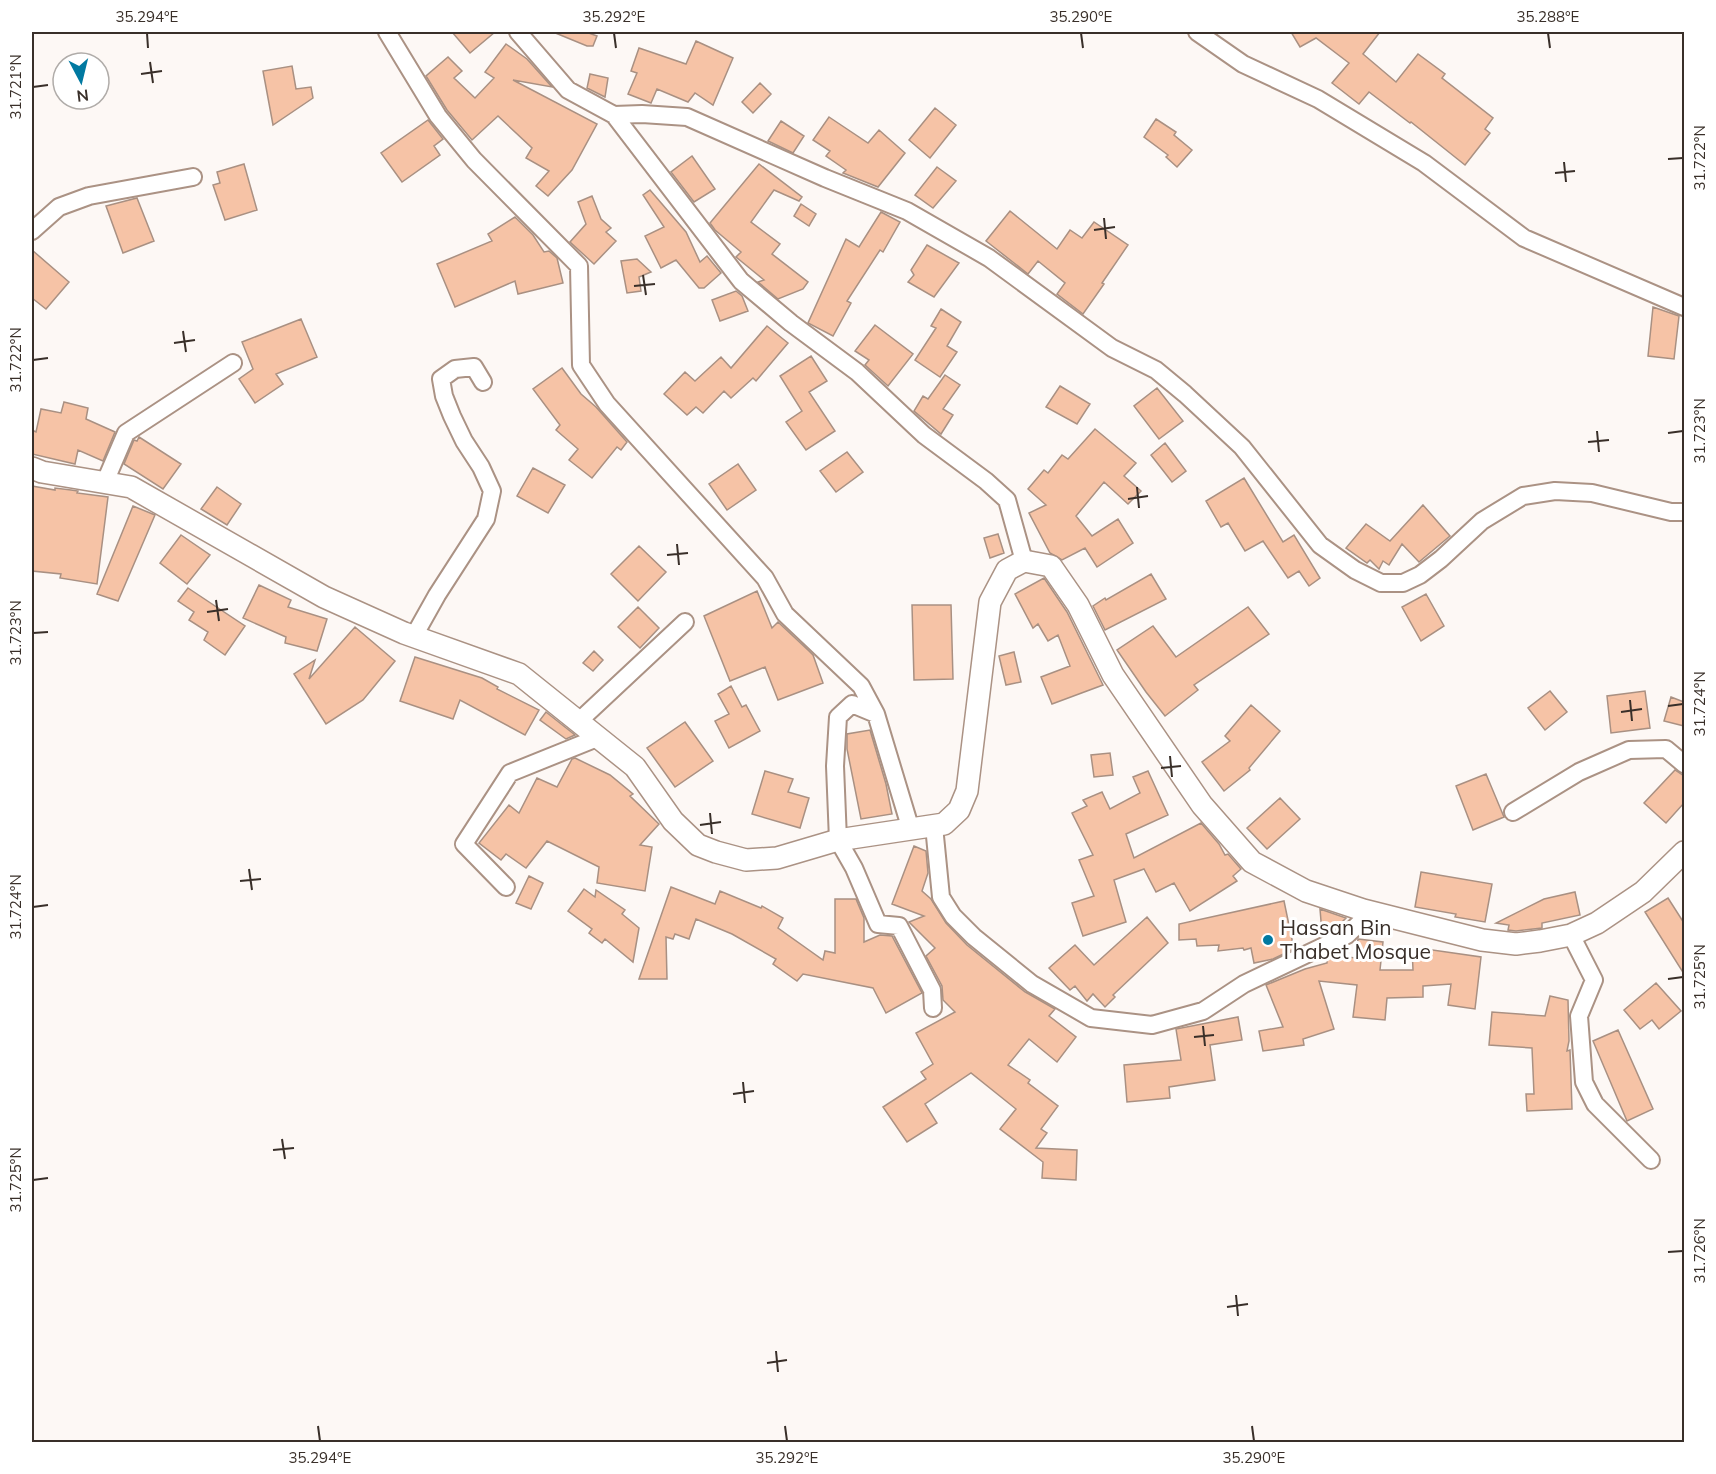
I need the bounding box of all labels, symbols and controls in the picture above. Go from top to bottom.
text: 35.294°E [116,7,179,26]
text: 35.292°E [583,7,646,26]
text: 35.290°E [1050,7,1113,26]
text: 35.288°E [1517,7,1580,26]
north arrow [51,51,111,111]
text: 31.721°N [6,54,25,120]
text: N [76,85,90,107]
text: 31.722°N [1690,125,1709,191]
text: 31.722°N [6,327,25,393]
text: 31.723°N [1690,398,1709,464]
text: 31.723°N [6,600,25,666]
text: 31.724°N [1690,671,1709,737]
text: 31.724°N [6,874,25,940]
place label: Hassan Bin Thabet Mosque [1280,914,1431,964]
marker: Hassan Bin Thabet Mosque [1261,933,1275,947]
text: 31.725°N [1690,944,1709,1010]
text: 31.725°N [6,1147,25,1213]
text: 31.726°N [1690,1218,1709,1284]
text: 35.294°E [289,1448,352,1467]
text: 35.292°E [756,1448,819,1467]
text: 35.290°E [1223,1448,1286,1467]

